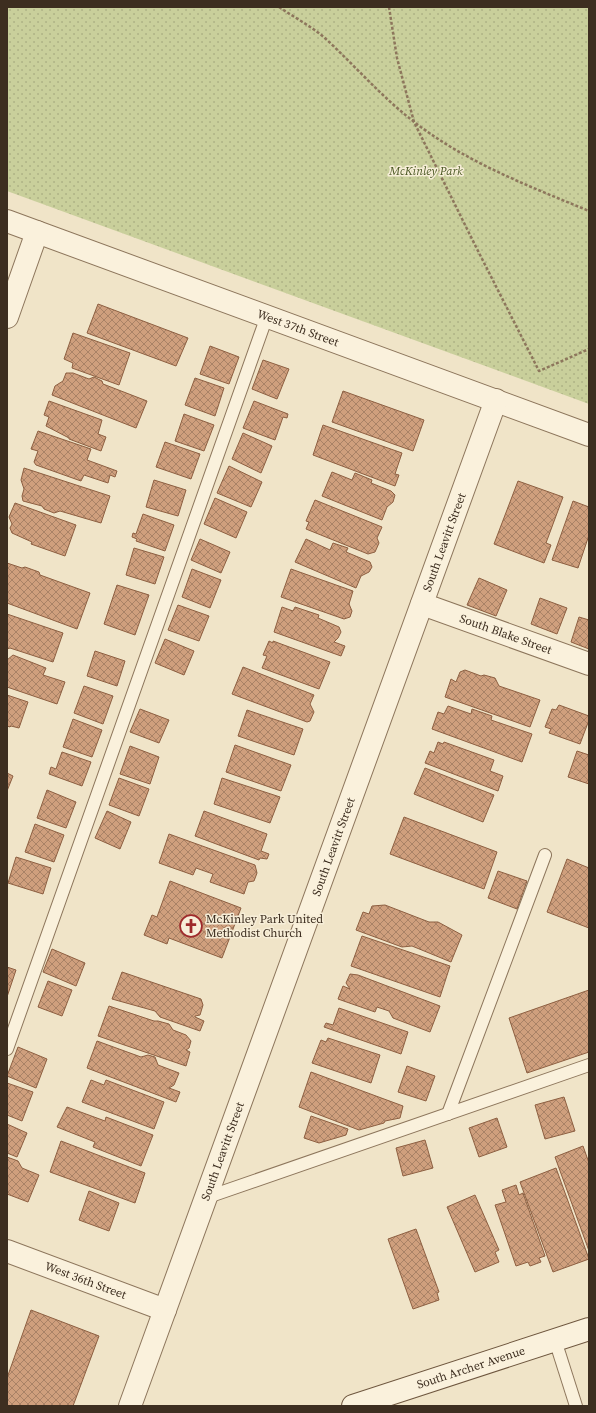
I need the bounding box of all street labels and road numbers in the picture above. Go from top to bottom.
street label: West 37th Street [255,306,341,350]
street label: South Leavitt Street [419,491,470,594]
street label: South Blake Street [457,610,554,658]
street label: South Leavitt Street [308,795,359,898]
street label: South Leavitt Street [197,1100,248,1203]
street label: West 36th Street [43,1258,129,1303]
street label: South Archer Avenue [415,1342,527,1393]

